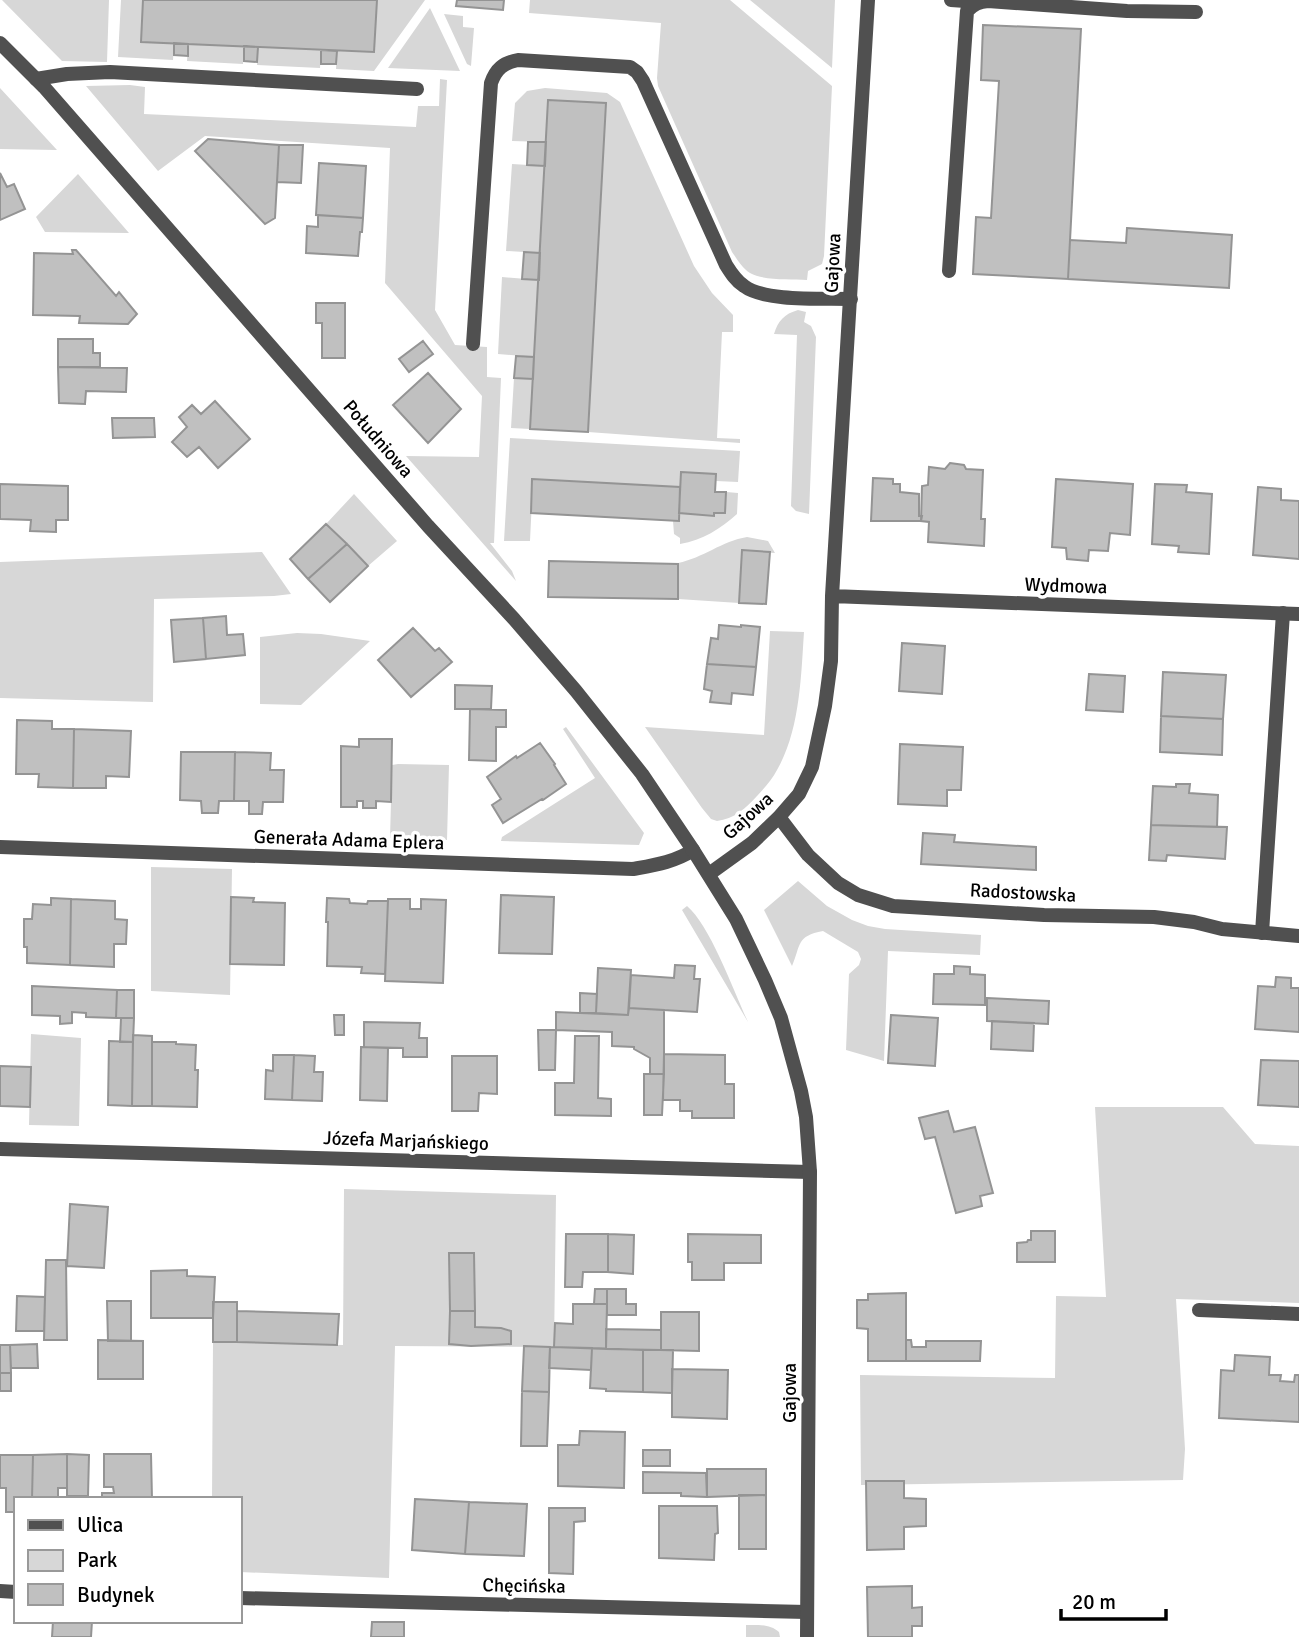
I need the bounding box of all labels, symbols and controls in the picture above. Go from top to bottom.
street label: Gajowa [819,232,847,294]
street label: Południowa [338,395,418,483]
street label: Wydmowa [1024,573,1108,599]
street label: Gajowa [718,787,778,845]
street label: Generała Adama Eplera [253,825,445,855]
street label: Radostowska [969,878,1077,908]
street label: Józefa Marjańskiego [323,1126,489,1156]
street label: Gajowa [778,1363,802,1423]
legend [14,1497,242,1623]
text: Ulica [77,1512,123,1538]
text: Park [77,1547,118,1573]
street label: Chęcińska [482,1573,566,1599]
scale bar [1061,1578,1166,1622]
text: Budynek [77,1582,155,1608]
text: 20 m [1072,1589,1116,1615]

